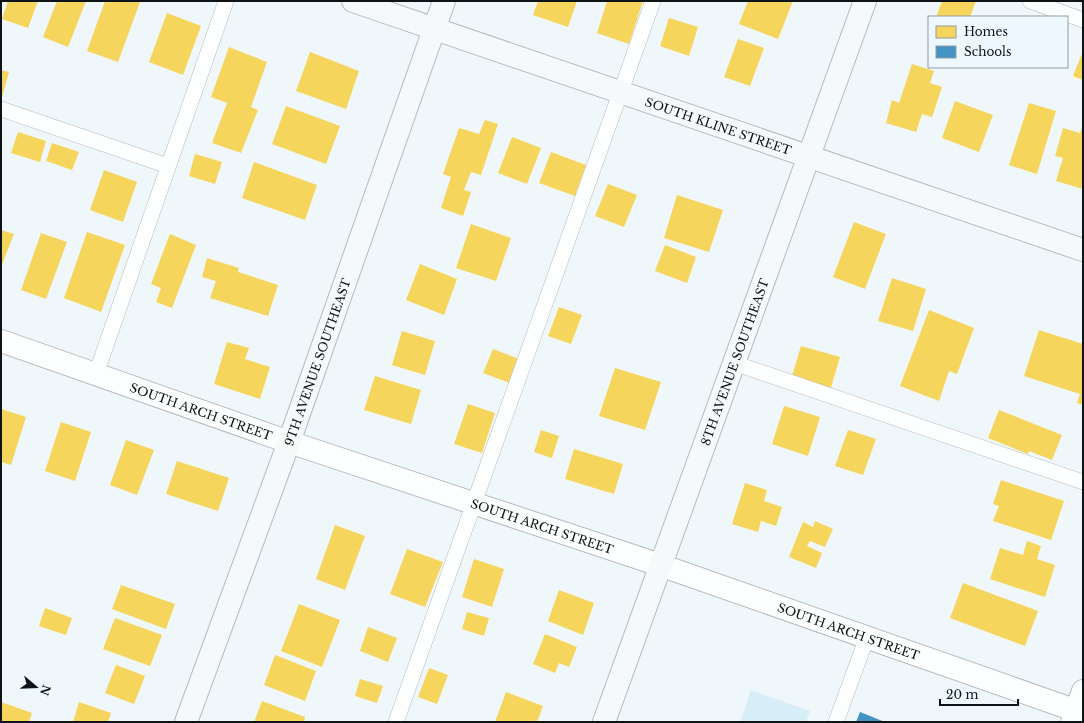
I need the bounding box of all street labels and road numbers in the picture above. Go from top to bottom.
street label: SOUTH KLINE STREET [643,94,794,158]
street label: 9TH AVENUE SOUTHEAST [281,276,354,448]
street label: 8TH AVENUE SOUTHEAST [697,276,772,447]
street label: SOUTH ARCH STREET [128,379,274,443]
street label: SOUTH ARCH STREET [469,495,616,557]
street label: SOUTH ARCH STREET [776,599,922,663]

